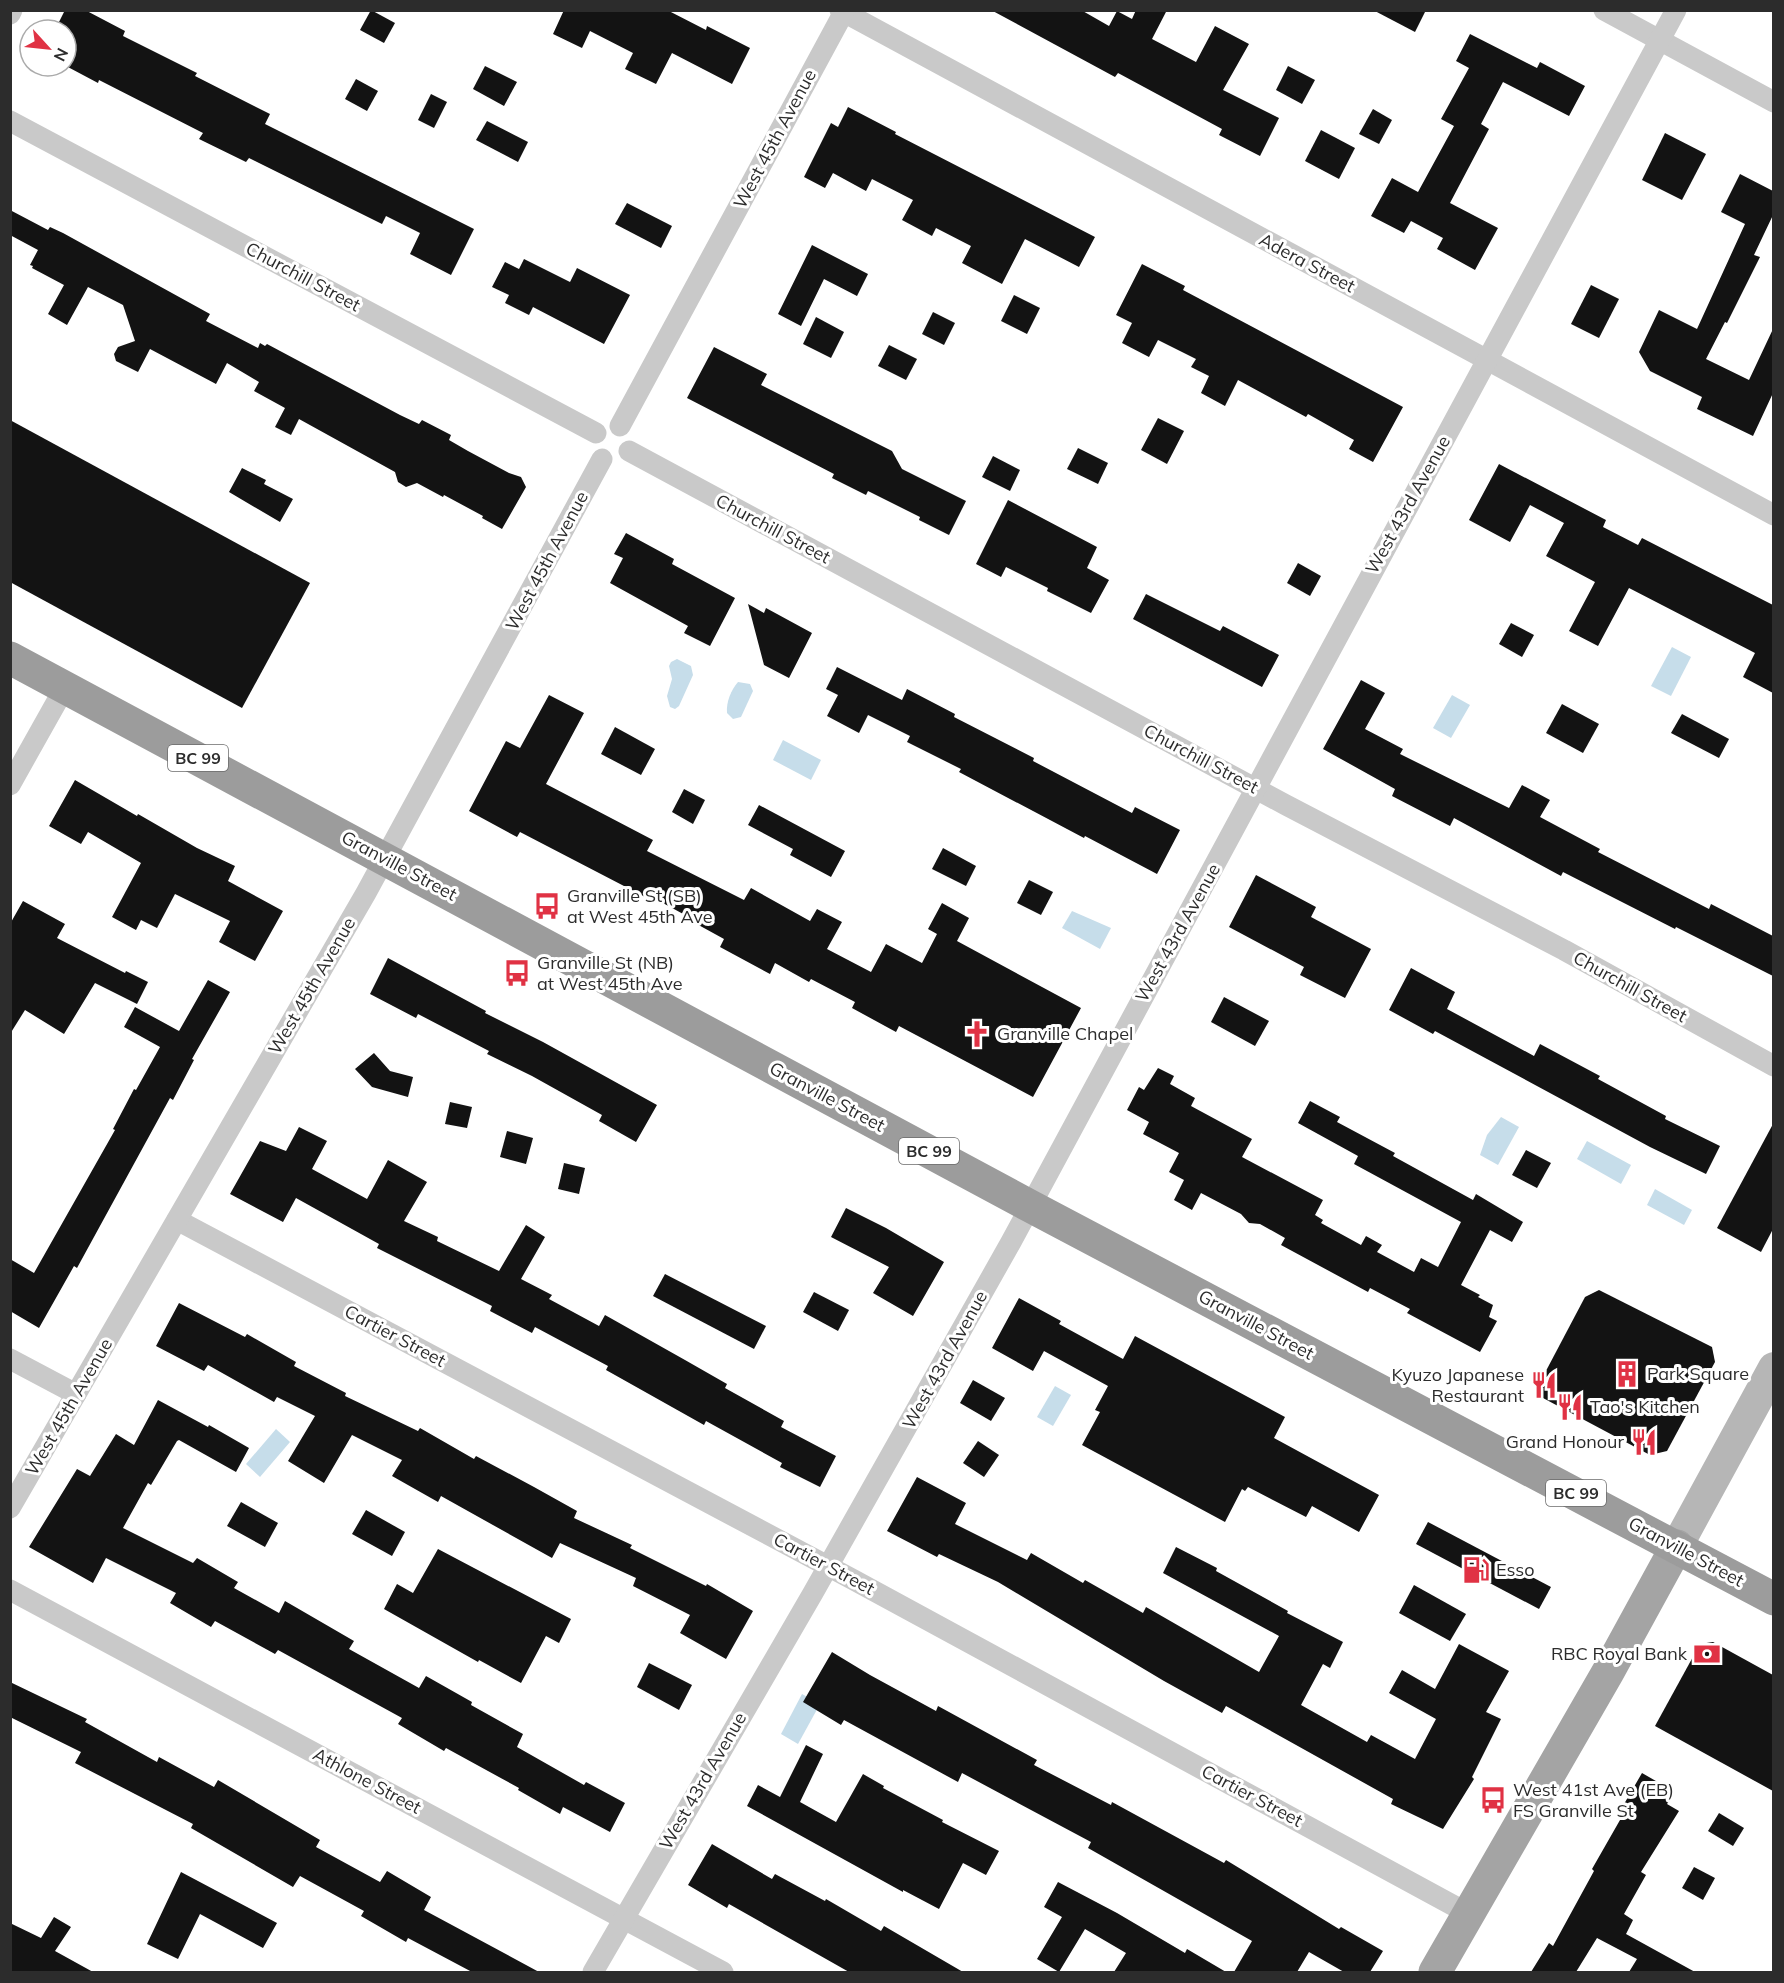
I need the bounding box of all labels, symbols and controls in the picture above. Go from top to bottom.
north arrow [18,18,78,78]
text: N [50,45,73,65]
street label: West 45th Avenue [728,65,821,212]
street label: Adera Street [1255,228,1359,297]
street label: Churchill Street [242,237,364,316]
street label: West 43rd Avenue [1360,431,1455,578]
street label: West 45th Avenue [500,487,593,634]
street label: Churchill Street [712,489,834,568]
street label: Churchill Street [1140,719,1262,798]
road number: BC 99 [168,745,228,771]
street label: Granville Street [338,825,461,906]
street label: West 43rd Avenue [1130,859,1225,1006]
place label: Granville St (SB) at West 45th Ave [567,884,713,928]
bus stop icon: Granville St (SB) at West 45th Ave [532,891,562,921]
street label: West 45th Avenue [263,913,360,1058]
street label: Churchill Street [1569,946,1691,1027]
place label: Granville St (NB) at West 45th Ave [537,951,683,995]
bus stop icon: Granville St (NB) at West 45th Ave [502,958,532,988]
church icon: Granville Chapel [962,1019,992,1049]
place label: Granville Chapel [997,1022,1133,1045]
street label: Granville Street [766,1056,889,1137]
road number: BC 99 [899,1138,959,1164]
street label: Granville Street [1195,1284,1318,1365]
street label: West 43rd Avenue [897,1286,992,1433]
street label: Cartier Street [341,1299,450,1372]
street label: West 45th Avenue [20,1334,117,1479]
building icon: Park Square [1612,1359,1642,1389]
place label: Park Square [1647,1362,1749,1385]
place label: Kyuzo Japanese Restaurant [1392,1363,1524,1407]
restaurant icon: Kyuzo Japanese Restaurant [1529,1370,1559,1400]
restaurant icon: Tao's Kitchen [1555,1392,1585,1422]
place label: Tao's Kitchen [1590,1395,1700,1418]
restaurant icon: Grand Honour [1629,1427,1659,1457]
place label: Grand Honour [1506,1430,1624,1453]
road number: BC 99 [1546,1480,1606,1506]
street label: Granville Street [1625,1511,1748,1592]
street label: Cartier Street [770,1527,879,1600]
fuel station icon: Esso [1461,1555,1491,1585]
place label: Esso [1496,1558,1535,1581]
bank icon: RBC Royal Bank [1692,1639,1722,1669]
place label: RBC Royal Bank [1551,1642,1688,1665]
street label: West 43rd Avenue [654,1708,751,1854]
street label: Athlone Street [309,1742,425,1819]
street label: Cartier Street [1198,1759,1307,1832]
place label: West 41st Ave (EB) FS Granville St [1513,1778,1674,1822]
bus stop icon: West 41st Ave (EB) FS Granville St [1478,1785,1508,1815]

